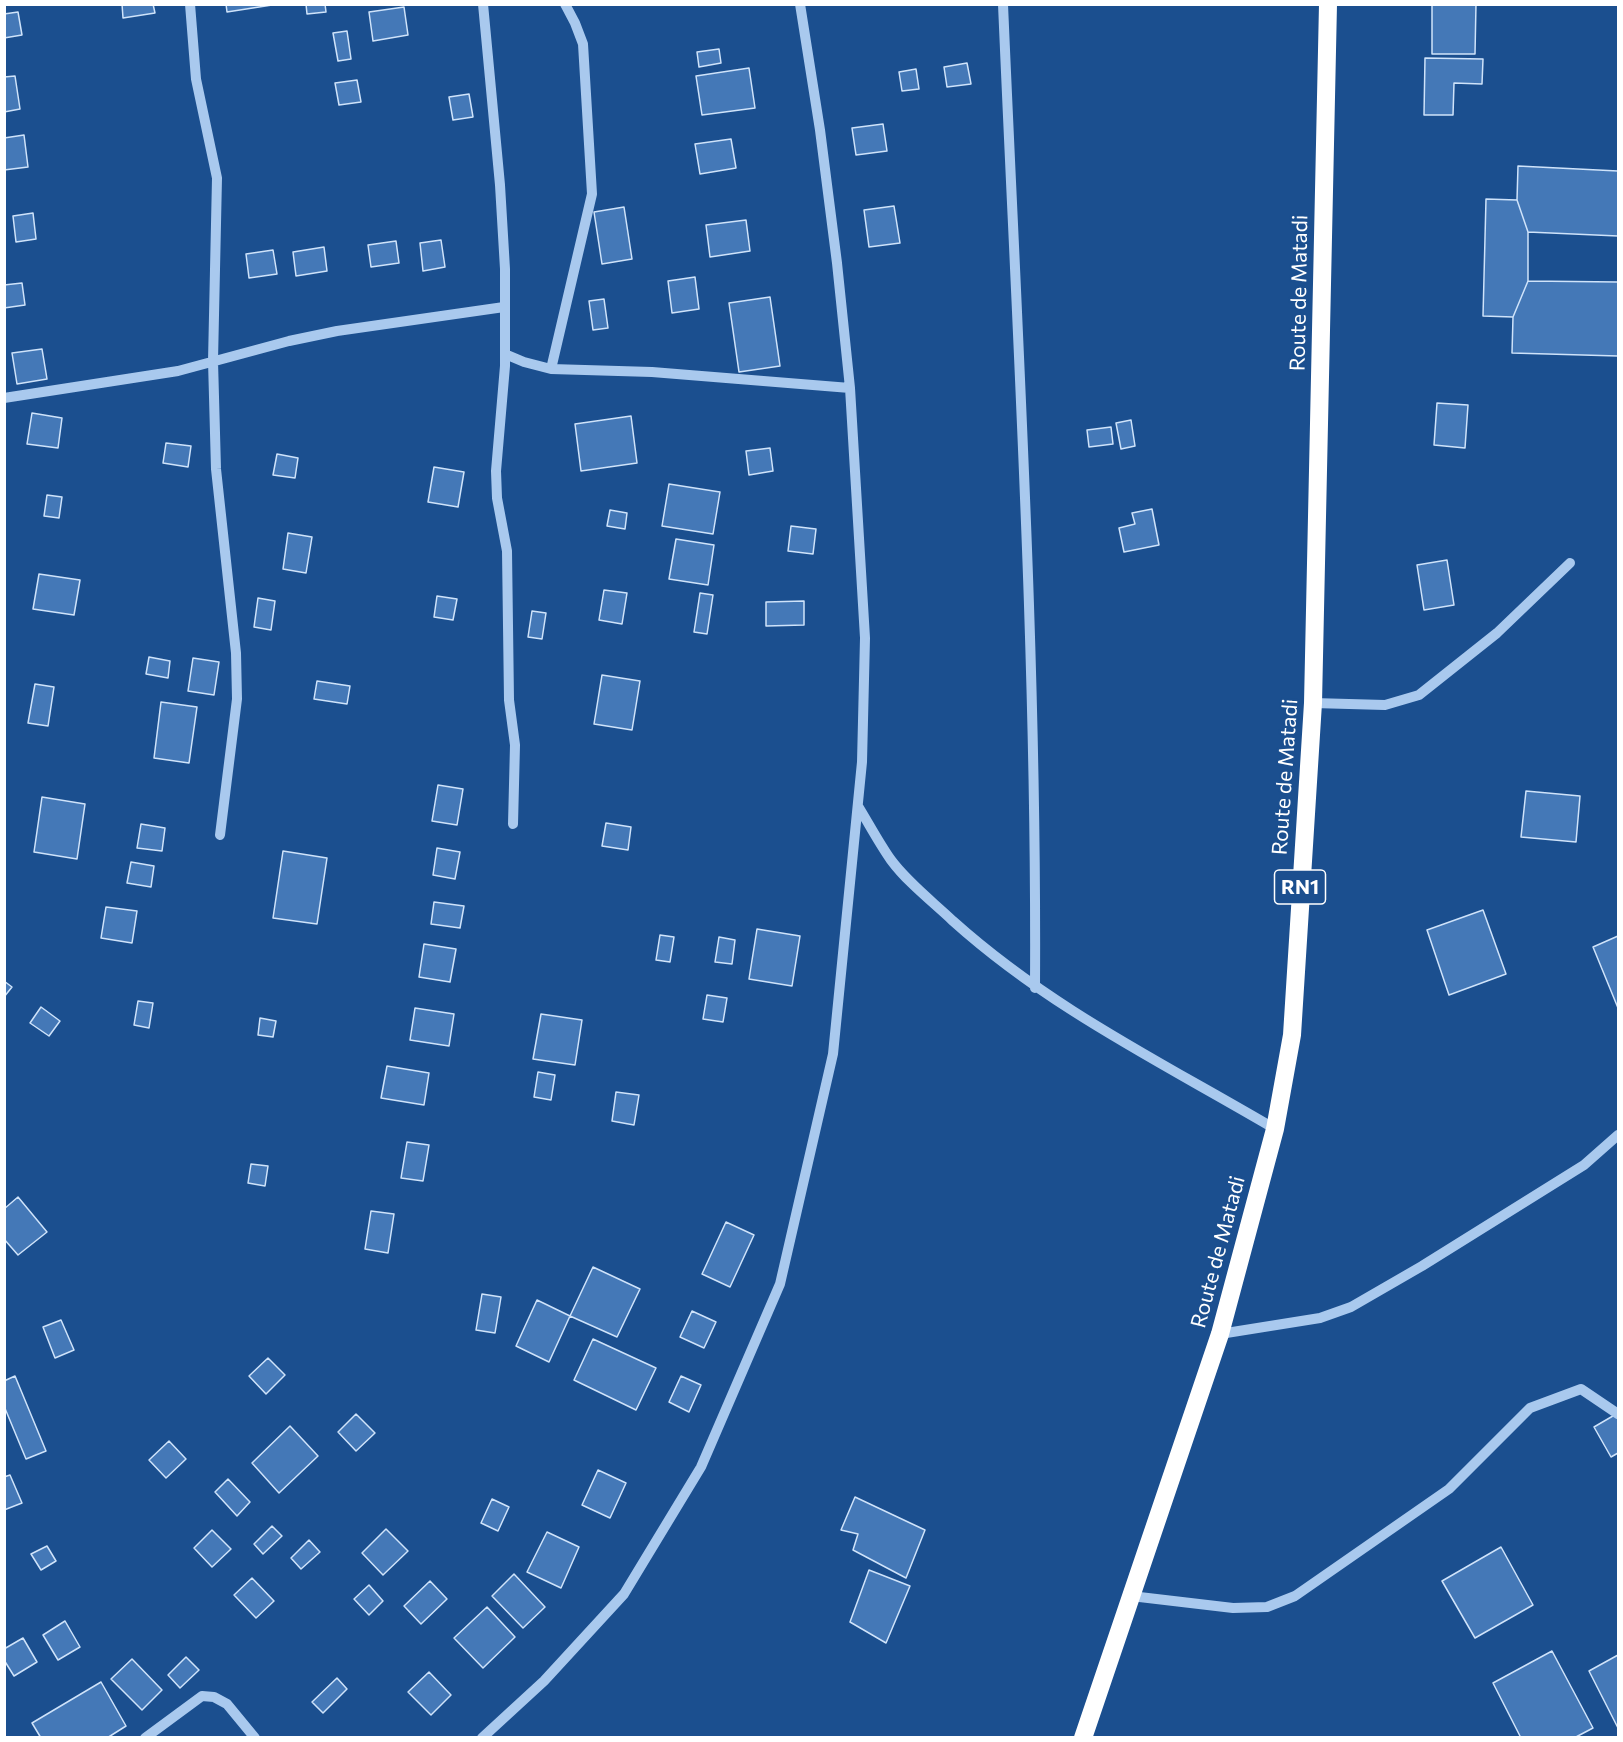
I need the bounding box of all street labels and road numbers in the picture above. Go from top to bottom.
street label: Route de Matadi [1285,215,1313,371]
street label: Route de Matadi [1267,698,1303,856]
road number: RN1 [1274,870,1326,904]
street label: Route de Matadi [1186,1173,1250,1331]

